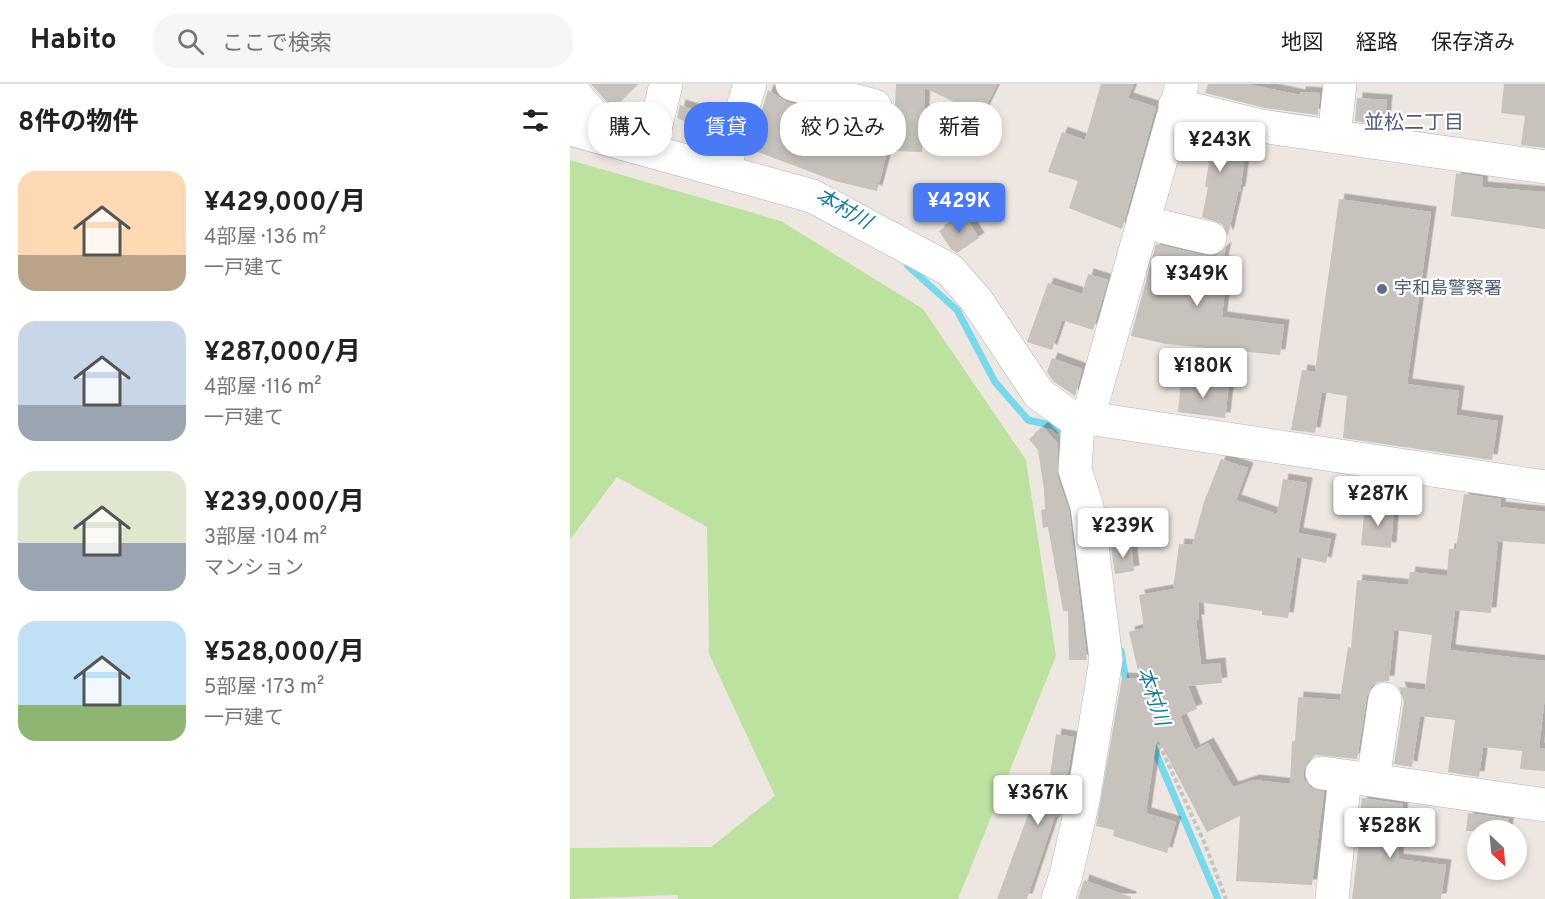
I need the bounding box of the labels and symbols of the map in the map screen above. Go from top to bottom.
district label: 並松二丁目 [1364,111,1464,137]
pin: ¥243K [1178,122,1262,173]
pin: ¥429K [917,183,1001,234]
water label: 本村川 [811,184,877,237]
pin: ¥349K [1155,256,1239,307]
place label: 宇和島警察署 [1394,278,1502,301]
marker: 宇和島警察署 [1375,282,1389,296]
pin: ¥180K [1161,348,1245,399]
pin: ¥287K [1336,476,1420,527]
pin: ¥239K [1081,508,1165,559]
water label: 本村川 [1130,664,1175,731]
pin: ¥367K [996,775,1080,826]
pin: ¥528K [1348,808,1432,859]
north arrow [1467,820,1527,880]

